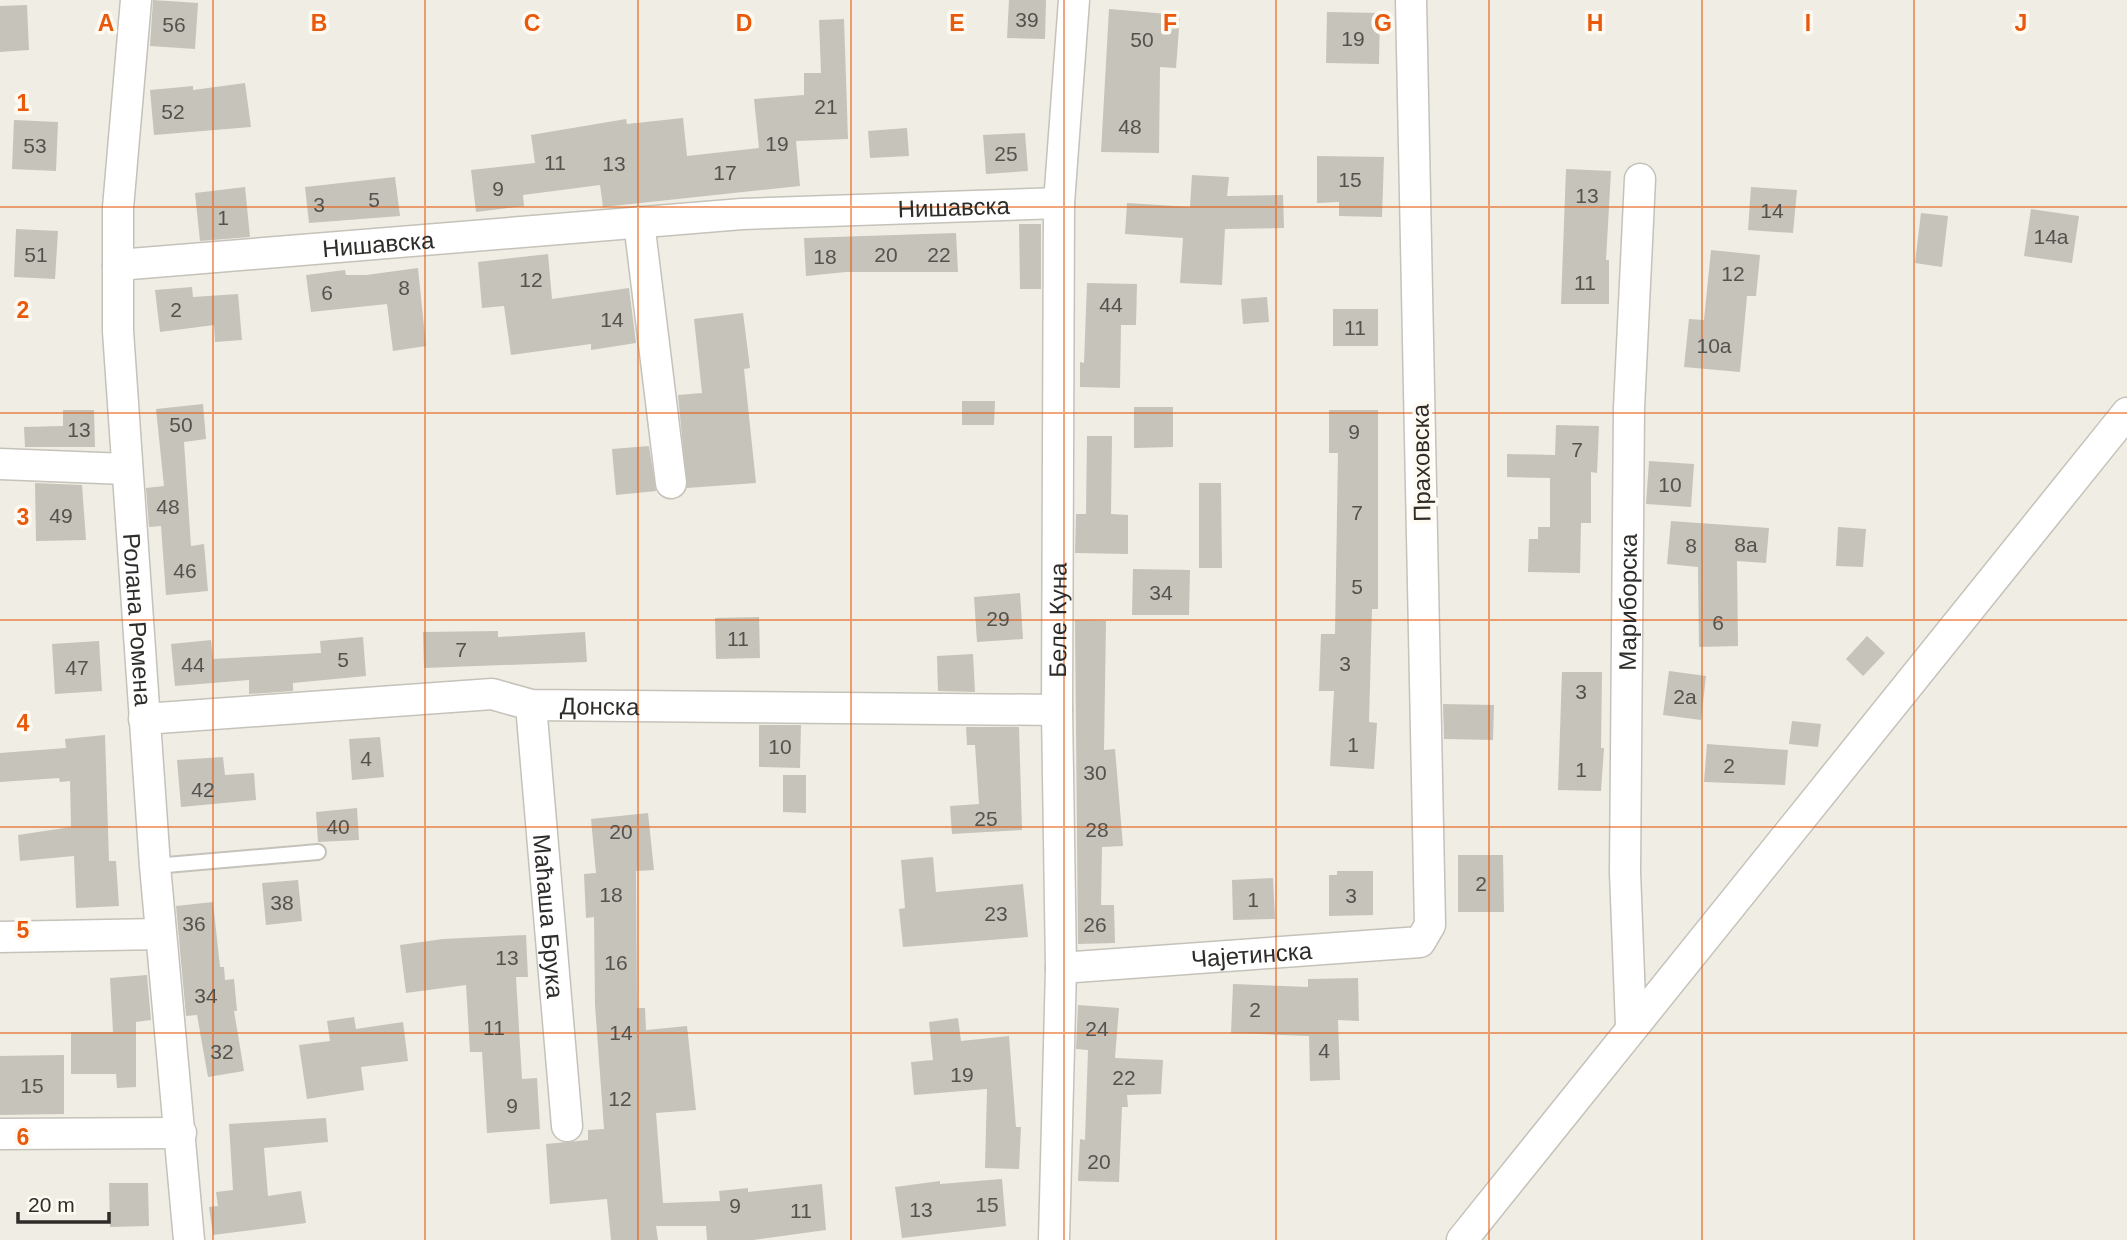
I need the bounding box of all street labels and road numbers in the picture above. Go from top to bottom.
street label: Нишавска [897,191,1011,222]
street label: Нишавска [321,226,436,262]
street label: Праховска [1406,403,1436,522]
street label: Ролана Ромена [119,532,157,708]
street label: Мариборска [1613,533,1641,671]
street label: Беле Куна [1044,562,1071,678]
street label: Донска [560,692,640,720]
street label: Маћаша Брука [529,833,570,1000]
street label: Чајетинска [1190,936,1314,972]

